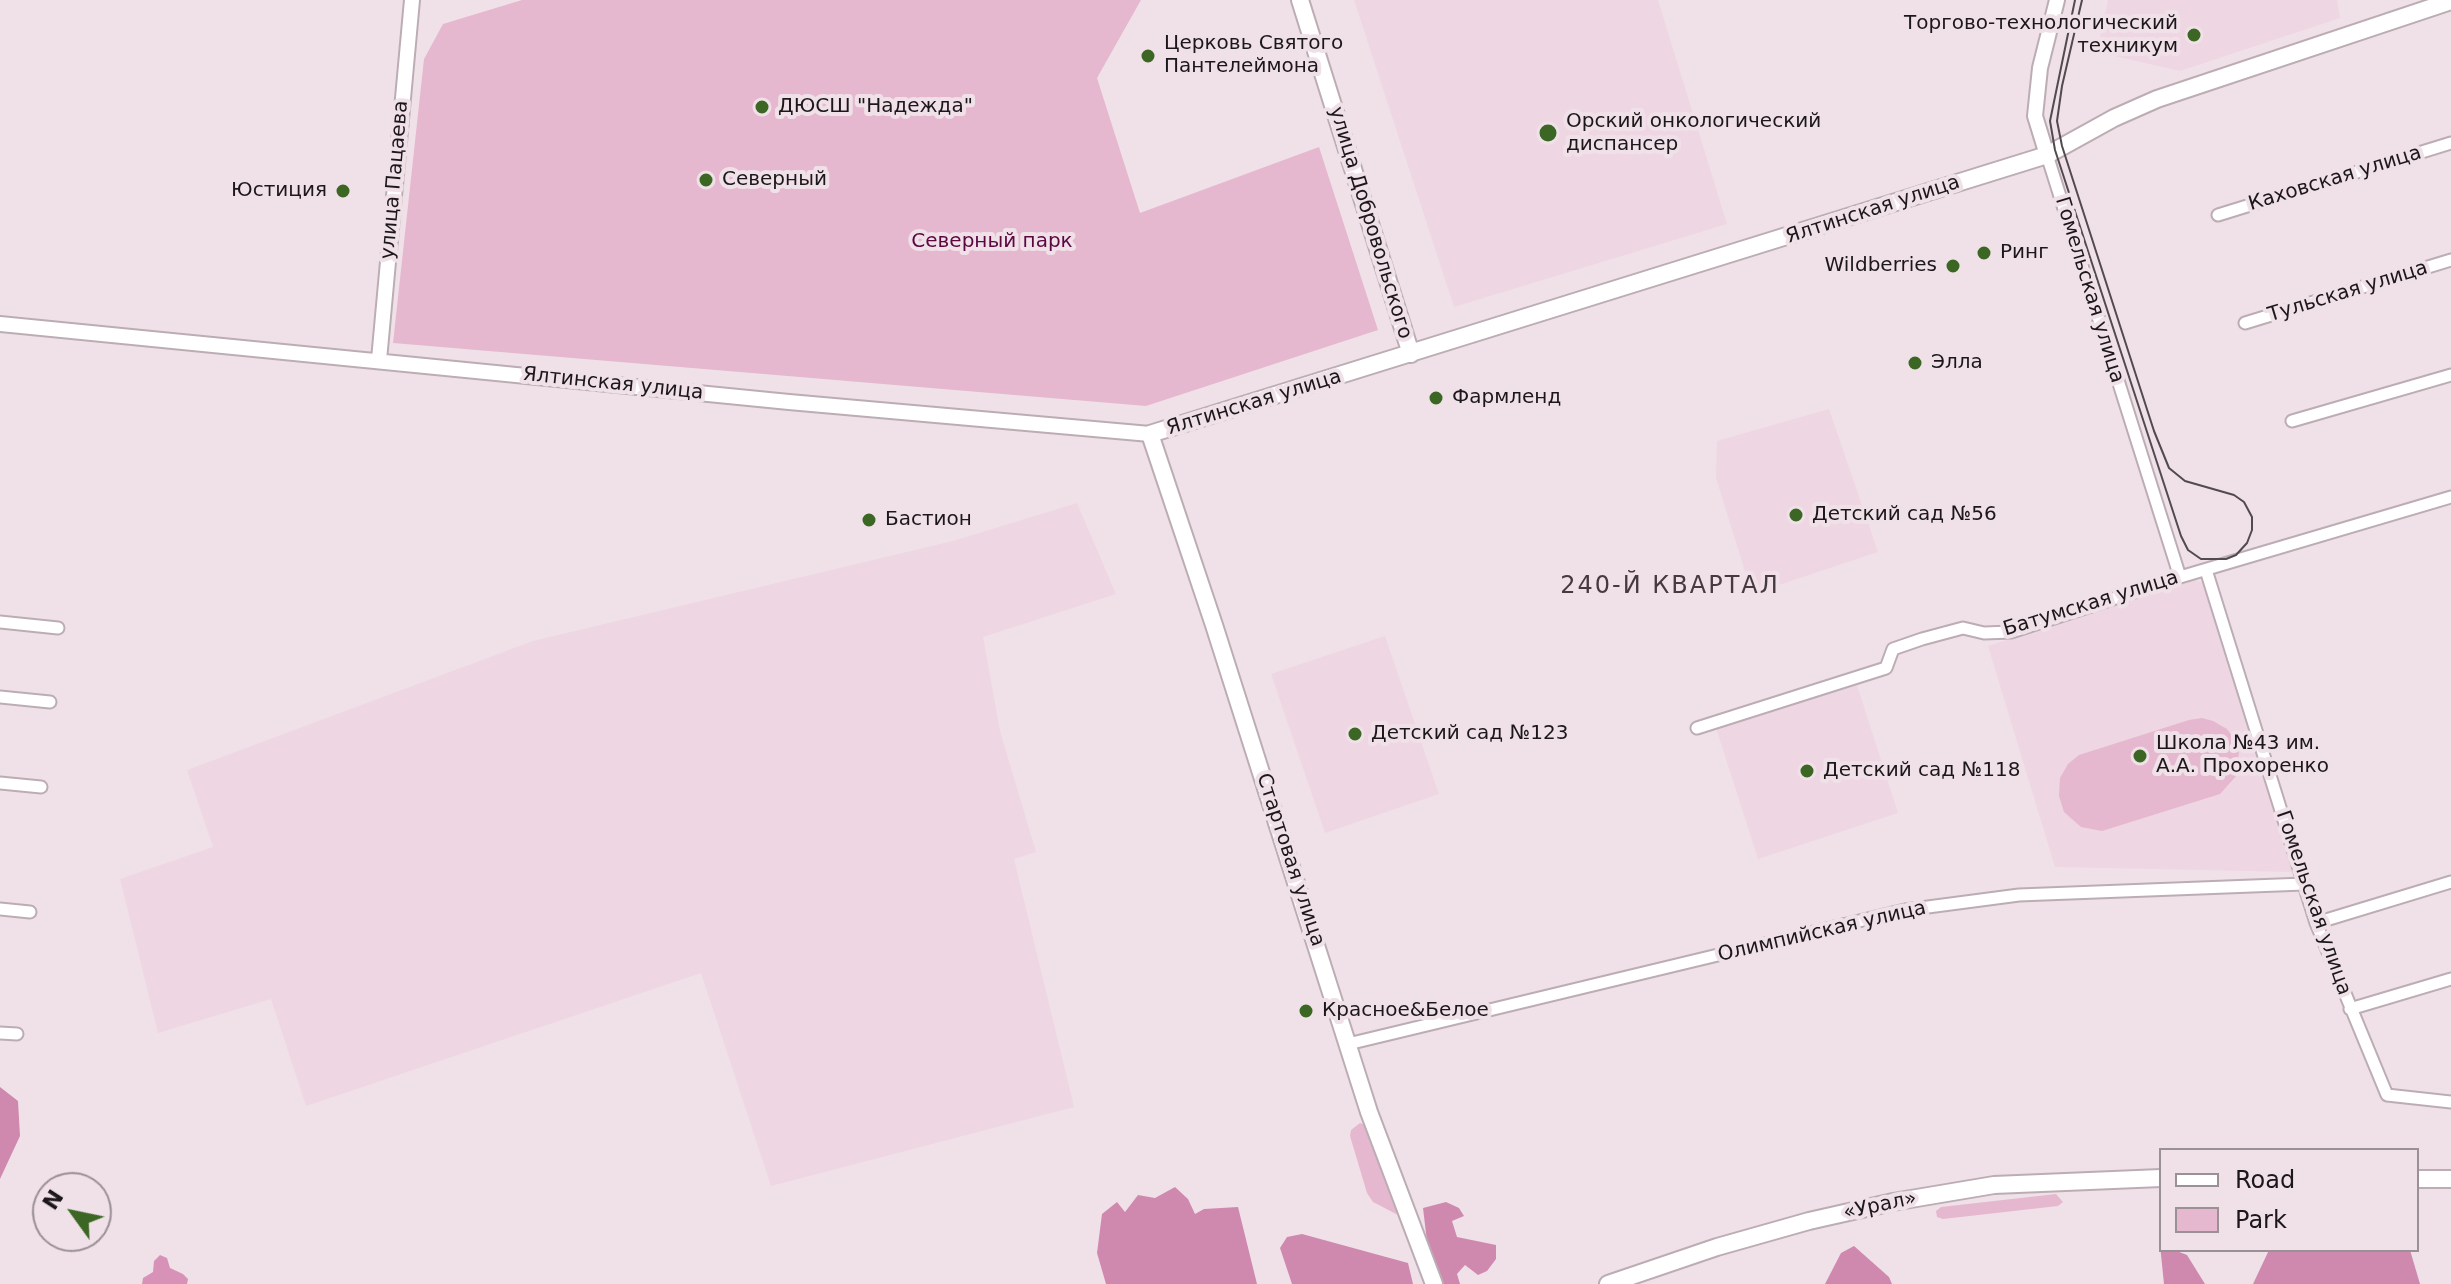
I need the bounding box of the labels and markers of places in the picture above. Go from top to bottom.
place label: Торгово-технологический техникум [1904,12,2178,59]
marker: Торгово-технологический техникум [2185,26,2203,44]
place label: Церковь Святого Пантелеймона [1164,32,1343,79]
marker: Церковь Святого Пантелеймона [1139,47,1157,65]
place label: ДЮСШ "Надежда" [778,95,973,119]
marker: ДЮСШ "Надежда" [753,98,771,116]
place label: Орский онкологический диспансер [1566,110,1821,157]
marker: Орский онкологический диспансер [1537,122,1559,144]
place label: Северный [722,168,827,192]
marker: Северный [697,171,715,189]
place label: Юстиция [231,179,327,203]
marker: Юстиция [334,182,352,200]
place label: Ринг [2000,241,2049,265]
marker: Ринг [1975,244,1993,262]
place label: Wildberries [1824,254,1937,278]
marker: Wildberries [1944,257,1962,275]
place label: Элла [1931,351,1983,375]
marker: Элла [1906,354,1924,372]
place label: Фармленд [1452,386,1561,410]
marker: Фармленд [1427,389,1445,407]
place label: Детский сад №56 [1812,503,1997,527]
marker: Детский сад №56 [1787,506,1805,524]
place label: Бастион [885,508,972,532]
marker: Бастион [860,511,878,529]
place label: Детский сад №123 [1371,722,1568,746]
marker: Детский сад №123 [1346,725,1364,743]
place label: Школа №43 им. А.А. Прохоренко [2156,732,2329,779]
marker: Школа №43 им. А.А. Прохоренко [2131,747,2149,765]
place label: Детский сад №118 [1823,759,2020,783]
marker: Детский сад №118 [1798,762,1816,780]
place label: Красное&Белое [1322,999,1489,1023]
marker: Красное&Белое [1297,1002,1315,1020]

